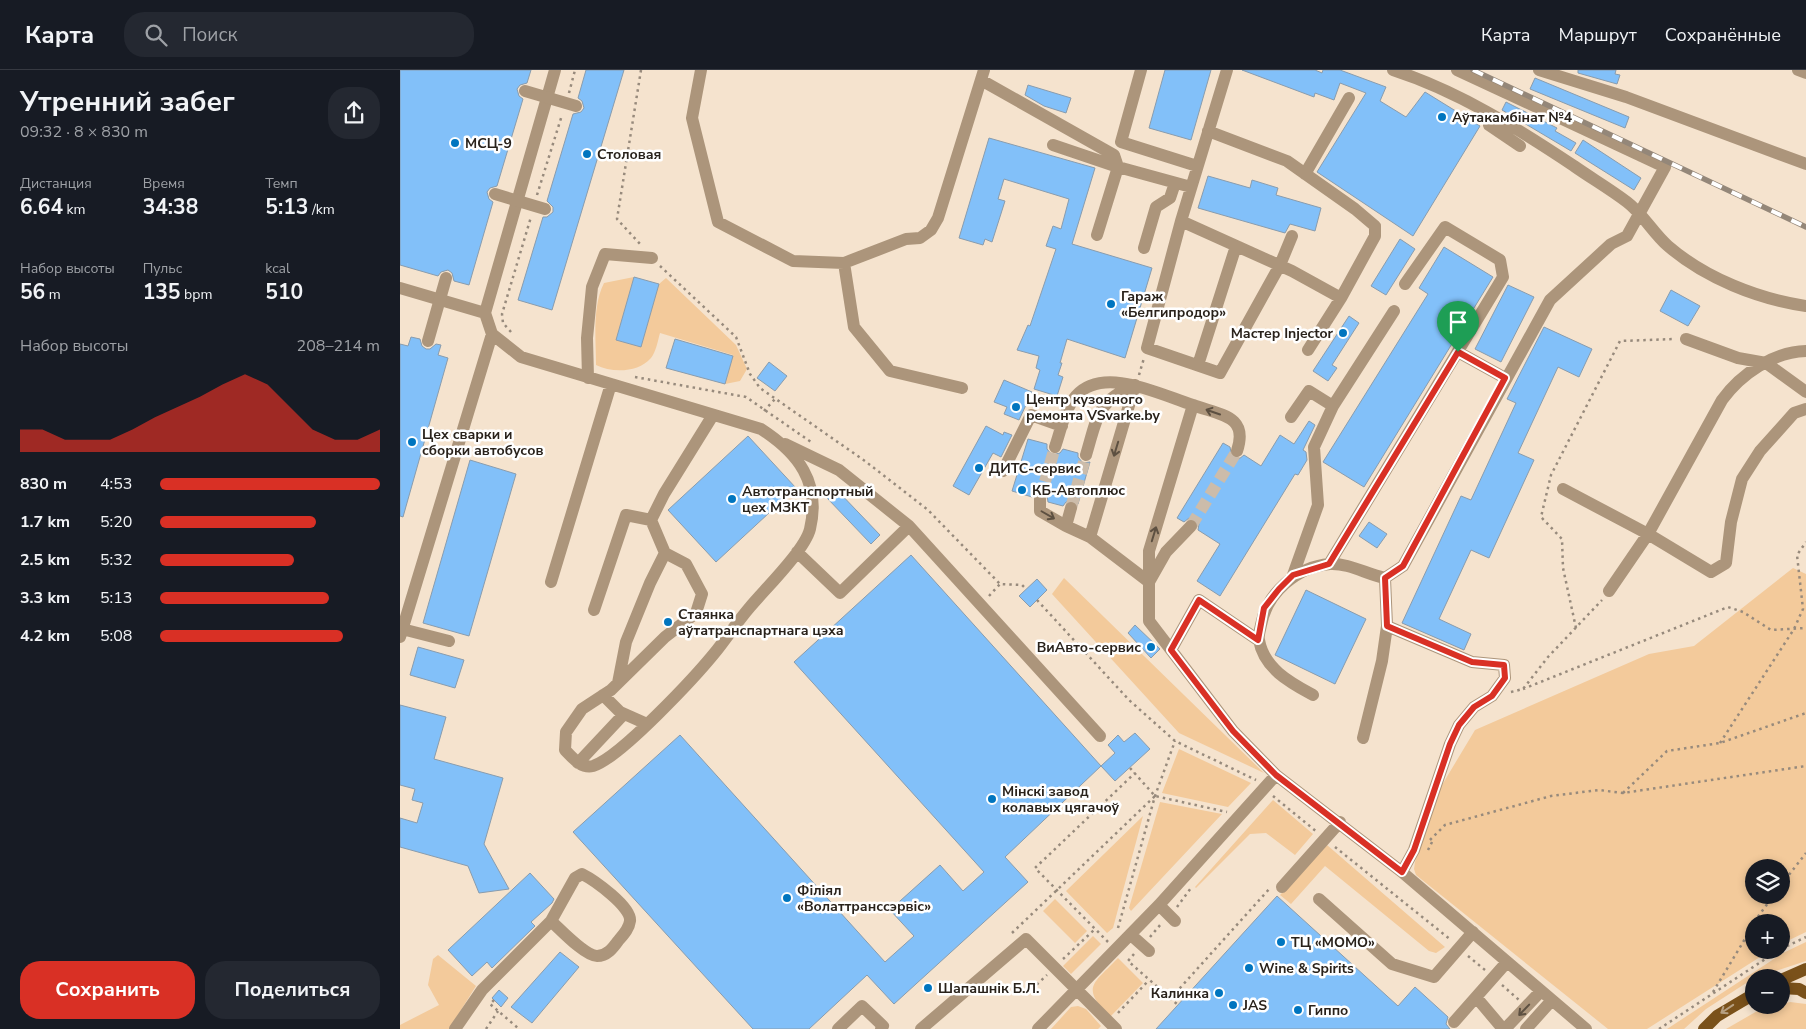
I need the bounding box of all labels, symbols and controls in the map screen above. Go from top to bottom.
search box [124,12,474,57]
text: Карта [25,19,94,51]
icon: search [142,21,170,49]
text: Поиск [182,22,237,48]
text: Карта [1481,23,1531,47]
text: Маршрут [1559,23,1637,47]
text: Сохранённые [1665,23,1781,47]
text: Утренний забег [20,83,235,121]
button: share [328,87,380,139]
place label: Аўтакамбінат №4 [1452,108,1573,127]
marker: Аўтакамбінат №4 [1436,111,1448,123]
text: 09:32 · 8 × 830 m [20,121,148,143]
place label: МСЦ-9 [465,134,512,153]
marker: МСЦ-9 [449,137,461,149]
place label: Столовая [597,145,661,164]
marker: Столовая [581,148,593,160]
text: Дистанция [20,174,92,193]
text: Время [143,174,185,193]
text: Темп [265,174,298,193]
text: 6.64 [20,193,63,221]
text: 34:38 [143,193,198,221]
text: 5:13 [265,193,308,221]
text: km [63,200,86,219]
text: /km [308,200,335,219]
text: Набор высоты [20,259,115,278]
text: Пульс [143,259,182,278]
text: kcal [265,259,290,278]
text: 56 [20,278,45,306]
text: 135 [143,278,180,306]
text: 510 [265,278,303,306]
text: m [45,285,61,304]
text: bpm [180,285,212,304]
place label: Гараж «Белгипродор» [1121,287,1226,322]
marker: Гараж «Белгипродор» [1105,298,1117,310]
pin [1437,301,1479,352]
icon: arrive [1444,308,1472,336]
place label: Мастер Injector [1231,324,1334,343]
marker: Мастер Injector [1337,327,1349,339]
text: Набор высоты [20,335,128,357]
text: 208–214 m [297,335,380,357]
place label: Центр кузовного ремонта VSvarke.by [1026,390,1161,425]
marker: Центр кузовного ремонта VSvarke.by [1010,401,1022,413]
one-way arrow [1205,407,1221,417]
place label: Цех сварки и сборки автобусов [422,425,543,460]
marker: Цех сварки и сборки автобусов [406,436,418,448]
one-way arrow [1111,441,1121,457]
place label: ДИТС-сервис [989,459,1081,478]
marker: ДИТС-сервис [973,462,985,474]
text: 830 m [20,473,67,495]
text: 4:53 [100,473,132,495]
place label: КБ-Автоплюс [1032,481,1125,500]
place label: Автотранспортный цех МЗКТ [742,482,874,517]
marker: КБ-Автоплюс [1016,484,1028,496]
marker: Автотранспортный цех МЗКТ [726,493,738,505]
text: 1.7 km [20,511,70,533]
text: 5:20 [100,511,132,533]
one-way arrow [1040,511,1055,521]
one-way arrow [1149,527,1159,543]
text: 2.5 km [20,549,70,571]
text: 5:32 [100,549,132,571]
text: 3.3 km [20,587,70,609]
text: 5:13 [100,587,132,609]
place label: Стаянка аўтатранспартнага цэха [678,605,844,640]
marker: Стаянка аўтатранспартнага цэха [662,616,674,628]
text: 4.2 km [20,625,70,647]
text: 5:08 [100,625,132,647]
place label: ВиАвто-сервис [1037,638,1141,657]
marker: ВиАвто-сервис [1145,641,1157,653]
place label: Мінскі завод колавых цягачоў [1002,782,1120,817]
marker: Мінскі завод колавых цягачоў [986,793,998,805]
map controls [1745,859,1790,1014]
button: layers [1745,859,1790,904]
place label: Філіял «Волаттранссэрвіс» [797,881,931,916]
marker: Філіял «Волаттранссэрвіс» [781,892,793,904]
button: + [1745,914,1790,959]
place label: ТЦ «МОМО» [1291,933,1375,952]
marker: ТЦ «МОМО» [1275,936,1287,948]
place label: Wine & Spirits [1259,959,1354,978]
button: Сохранить [20,961,195,1019]
button: Поделиться [205,961,380,1019]
marker: Wine & Spirits [1243,962,1255,974]
button: − [1745,969,1790,1014]
place label: Шапашнік Б.Л. [938,979,1040,998]
marker: Шапашнік Б.Л. [922,982,934,994]
place label: Калинка [1151,984,1209,1003]
marker: Калинка [1213,987,1225,999]
place label: JAS [1242,996,1267,1015]
marker: JAS [1227,999,1239,1011]
place label: Гиппо [1308,1001,1348,1020]
marker: Гиппо [1292,1004,1304,1016]
one-way arrow [1518,1004,1530,1017]
one-way arrow [1720,1004,1734,1015]

